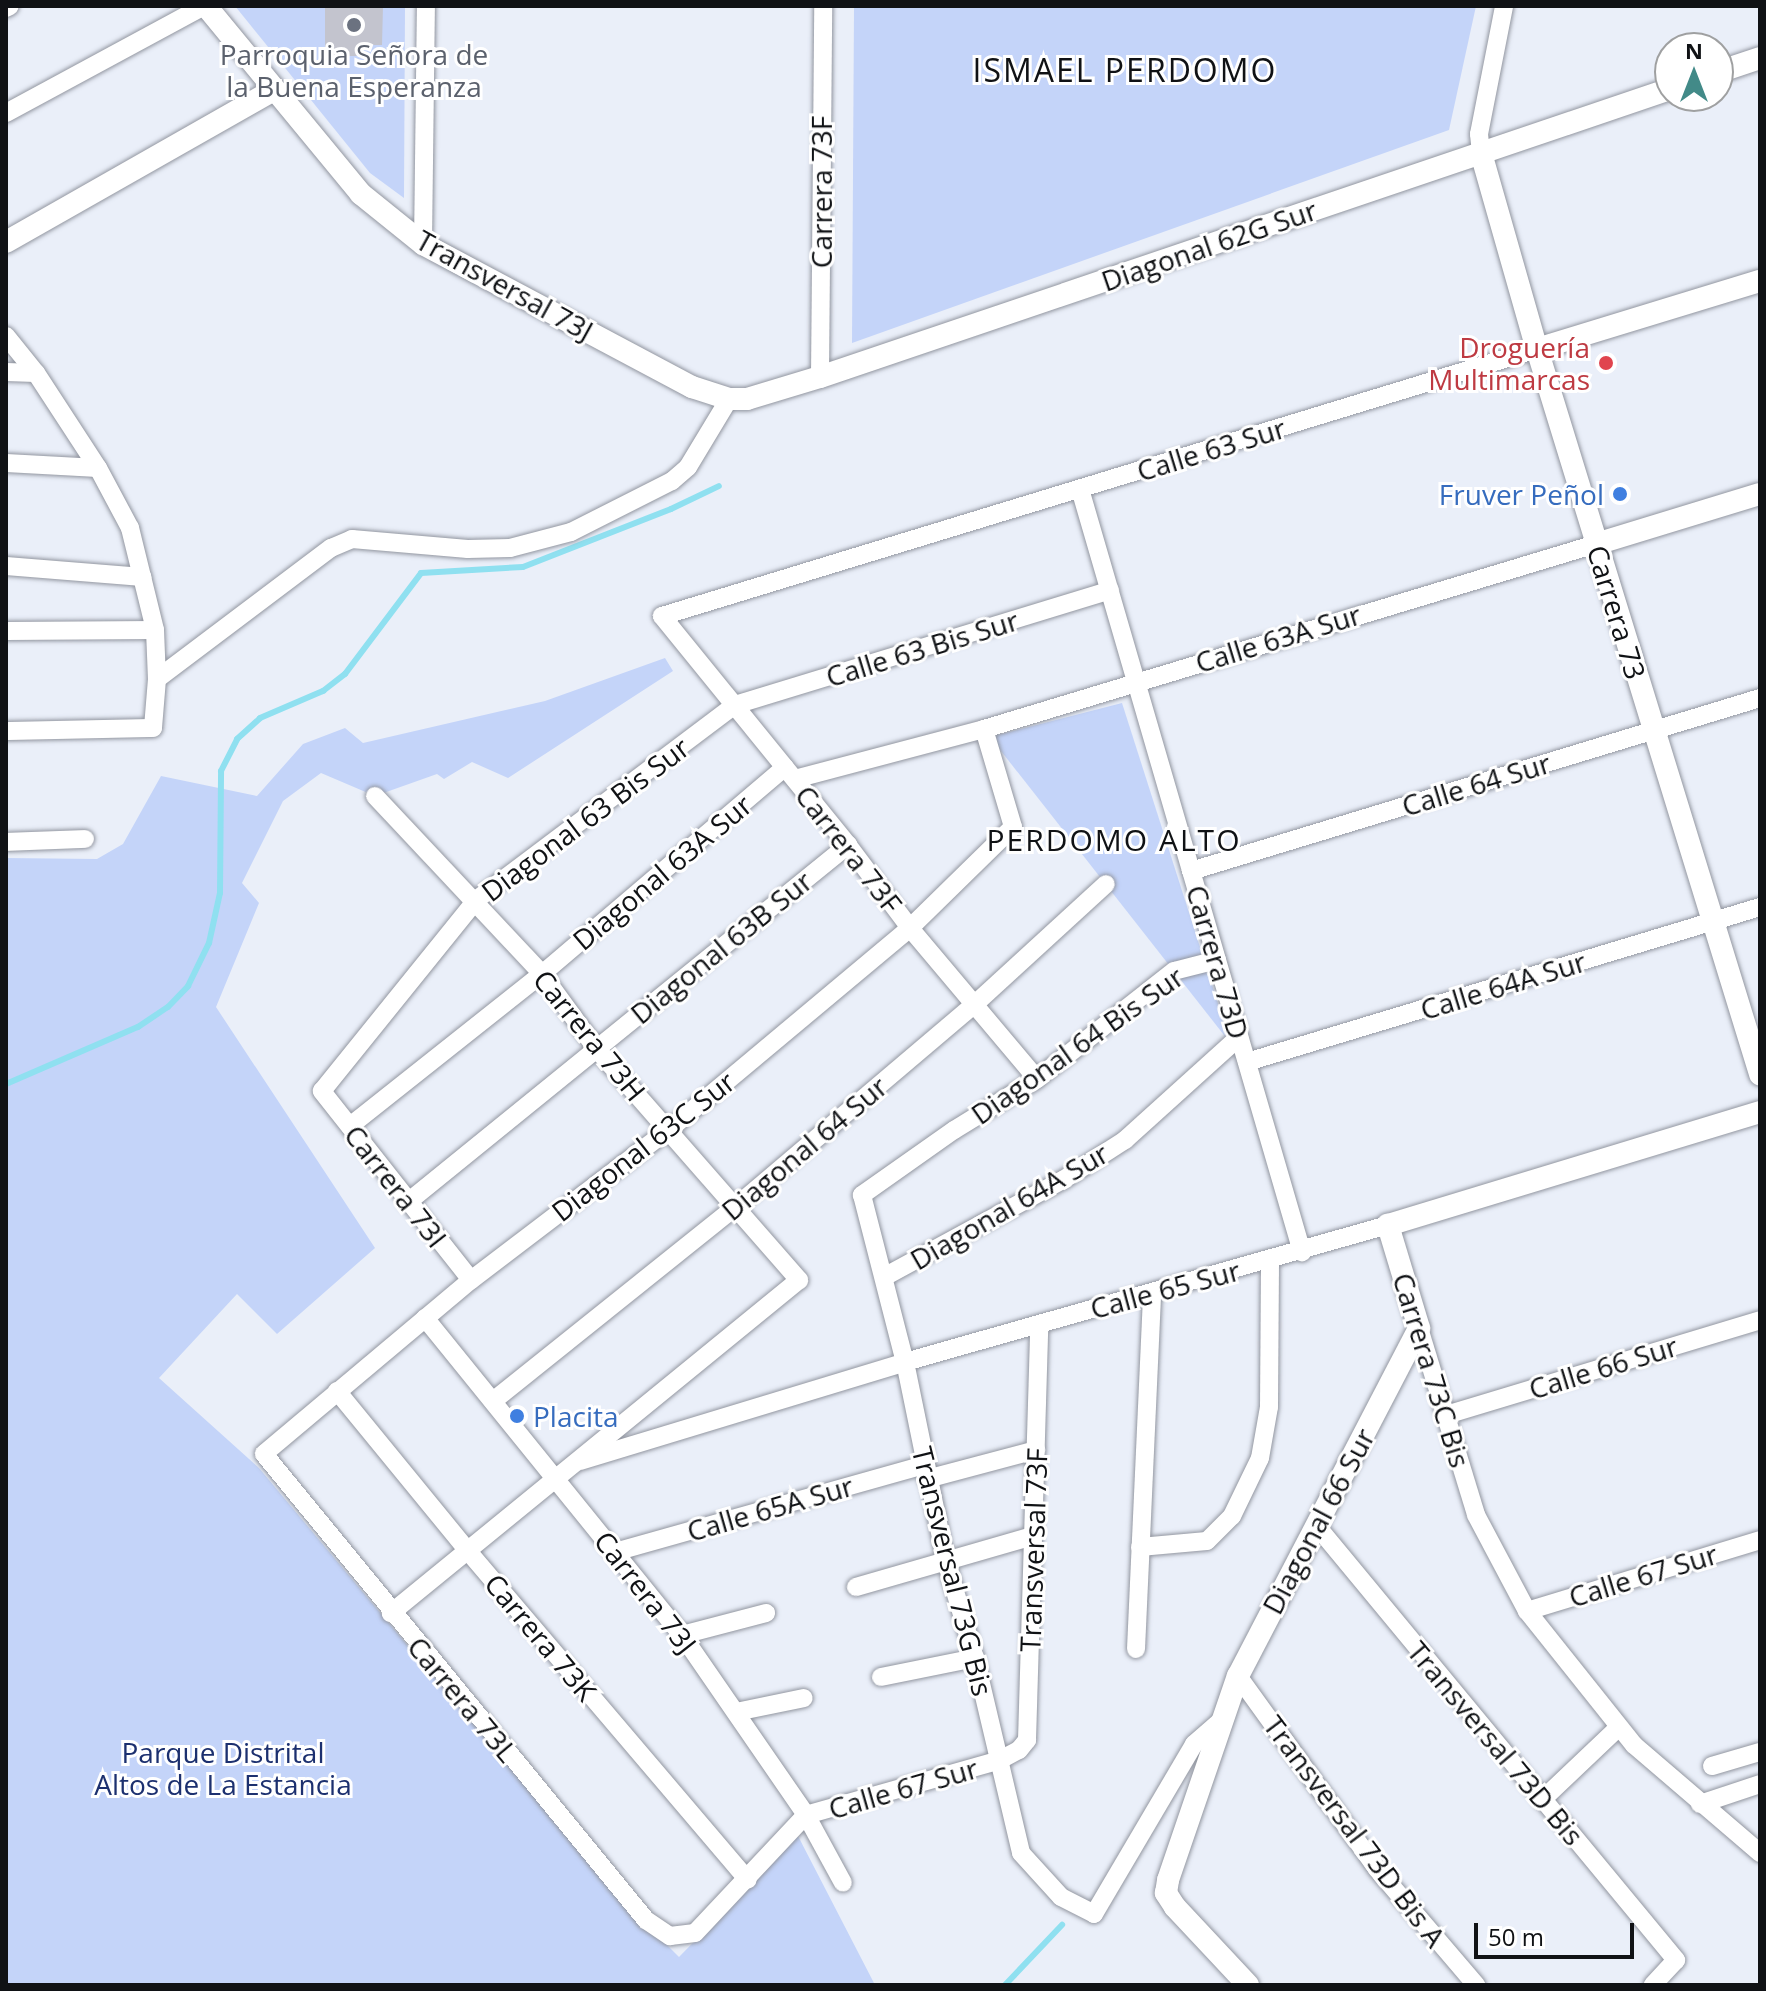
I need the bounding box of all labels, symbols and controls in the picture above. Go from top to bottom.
marker: Parroquia Señora de la Buena Esperanza [345,16,363,34]
north arrow [1654,32,1734,112]
text: N [1685,35,1703,65]
place label: Parroquia Señora de la Buena Esperanza [220,37,488,103]
district label: ISMAEL PERDOMO [973,51,1277,89]
street label: Carrera 73F [804,116,838,268]
street label: Diagonal 62G Sur [1097,192,1321,298]
street label: Transversal 73J [411,223,599,347]
place label: Droguería Multimarcas [1428,330,1590,396]
marker: Droguería Multimarcas [1597,354,1615,372]
street label: Calle 63 Sur [1133,410,1289,488]
place label: Fruver Peñol [1439,477,1604,511]
marker: Fruver Peñol [1611,485,1629,503]
street label: Carrera 73 [1581,541,1653,683]
street label: Calle 63A Sur [1191,597,1365,679]
street label: Calle 63 Bis Sur [822,603,1022,693]
street label: Diagonal 63 Bis Sur [475,730,695,908]
street label: Calle 64 Sur [1398,745,1554,823]
street label: Carrera 73F [789,779,909,919]
street label: Diagonal 63A Sur [566,787,758,957]
district label: PERDOMO ALTO [987,822,1241,858]
street label: Diagonal 63B Sur [624,864,818,1030]
street label: Carrera 73D [1180,881,1256,1043]
street label: Calle 64A Sur [1416,944,1590,1026]
street label: Diagonal 64 Bis Sur [965,959,1189,1131]
street label: Carrera 73H [527,963,653,1107]
street label: Diagonal 63C Sur [545,1064,741,1228]
street label: Diagonal 64 Sur [715,1069,893,1227]
street label: Carrera 73I [338,1118,454,1254]
street label: Diagonal 64A Sur [904,1136,1114,1276]
street label: Calle 65 Sur [1086,1253,1244,1325]
street label: Carrera 73C Bis [1386,1269,1478,1471]
street label: Calle 66 Sur [1525,1328,1681,1406]
place label: Placita [533,1399,618,1433]
marker: Placita [508,1407,526,1425]
street label: Diagonal 66 Sur [1255,1422,1381,1620]
street label: Transversal 73G Bis [906,1443,1000,1699]
street label: Transversal 73F [1013,1448,1053,1652]
street label: Calle 65A Sur [683,1468,857,1548]
street label: Carrera 73J [588,1524,704,1660]
street label: Calle 67 Sur [1565,1536,1721,1614]
street label: Carrera 73K [478,1567,604,1707]
street label: Carrera 73L [401,1630,525,1768]
street label: Transversal 73D Bis [1401,1634,1591,1852]
street label: Transversal 73D Bis A [1257,1709,1453,1953]
park label: Parque Distrital Altos de La Estancia [94,1735,352,1801]
street label: Calle 67 Sur [825,1751,981,1825]
scale bar [1478,1907,1638,1957]
text: 50 m [1488,1920,1544,1953]

